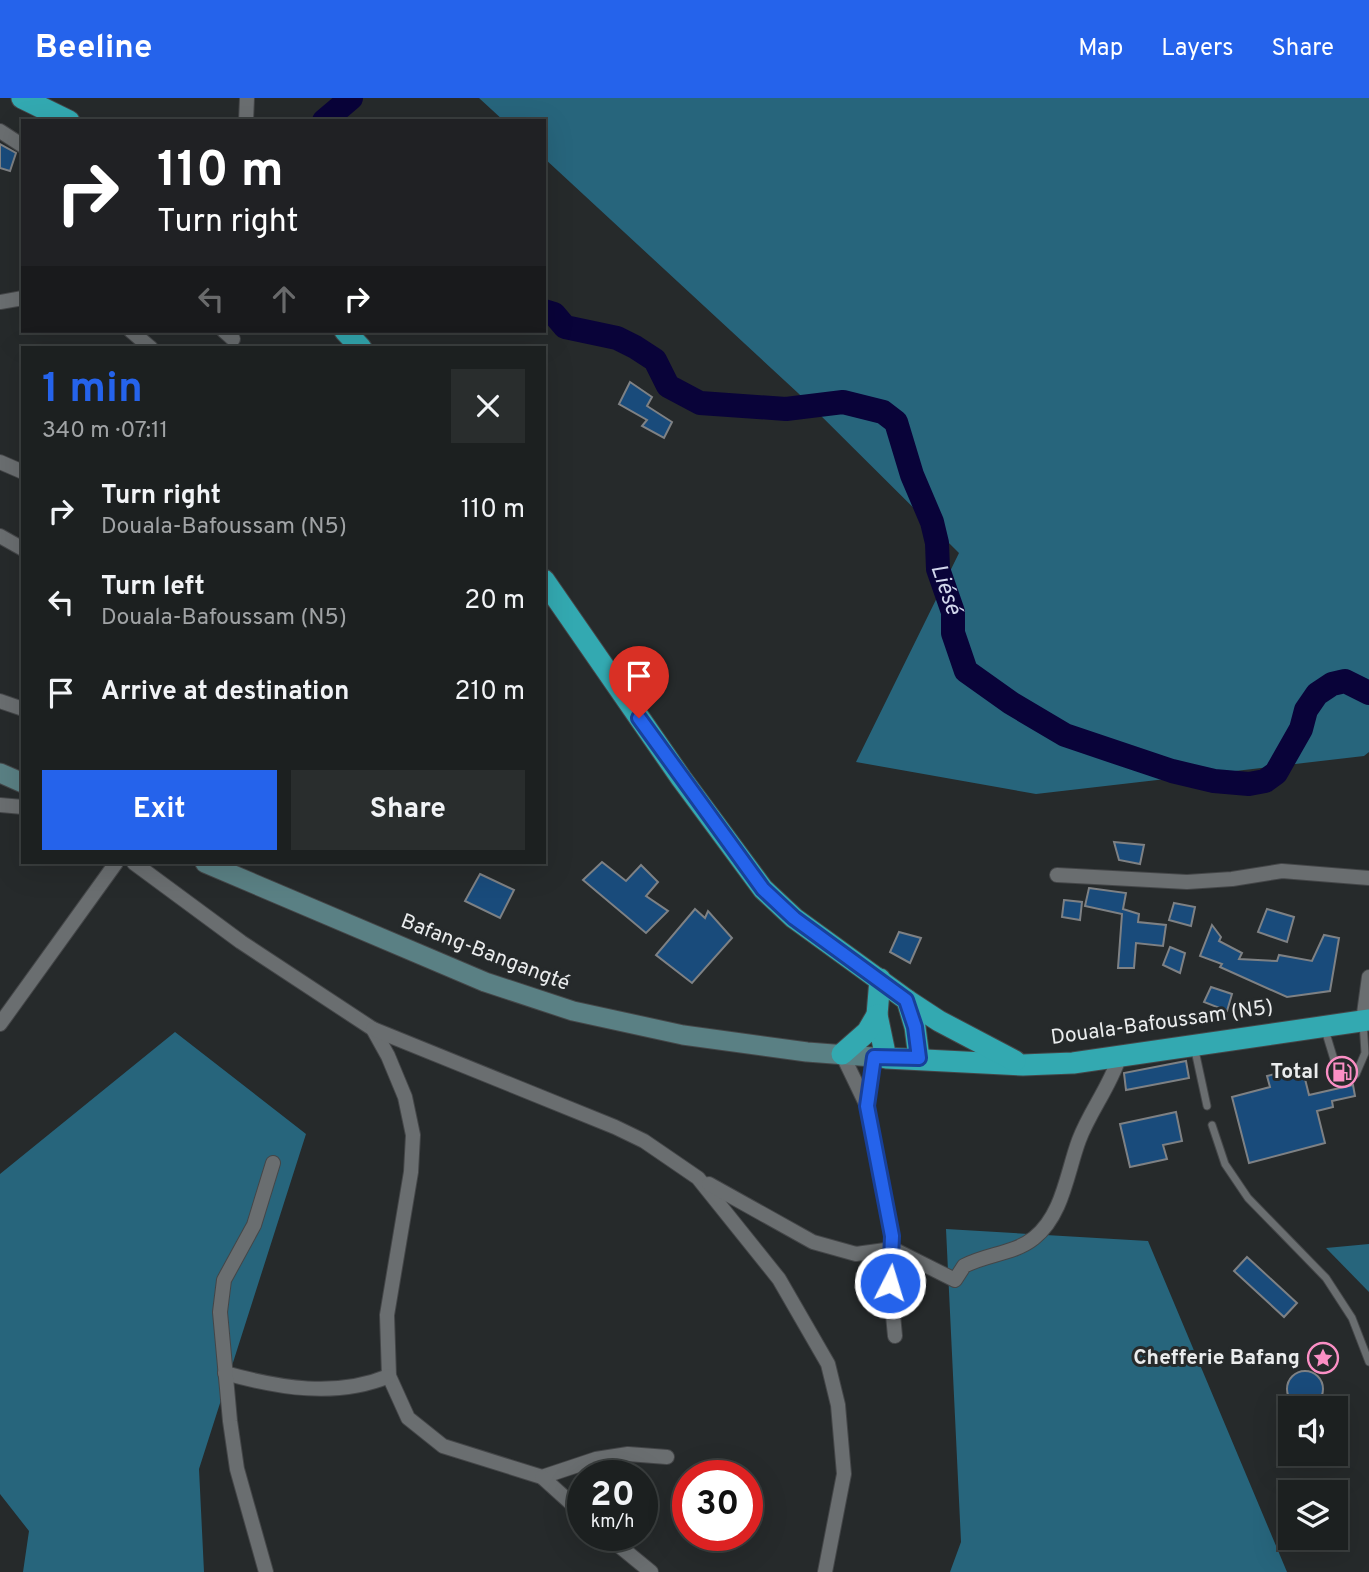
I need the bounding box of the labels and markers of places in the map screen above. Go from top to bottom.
pin [609,646,669,718]
fuel station icon: Total [1325,1055,1359,1089]
place label: Total [1271,1059,1319,1086]
place icon: Chefferie Bafang [1306,1341,1340,1375]
place label: Chefferie Bafang [1133,1345,1300,1372]

